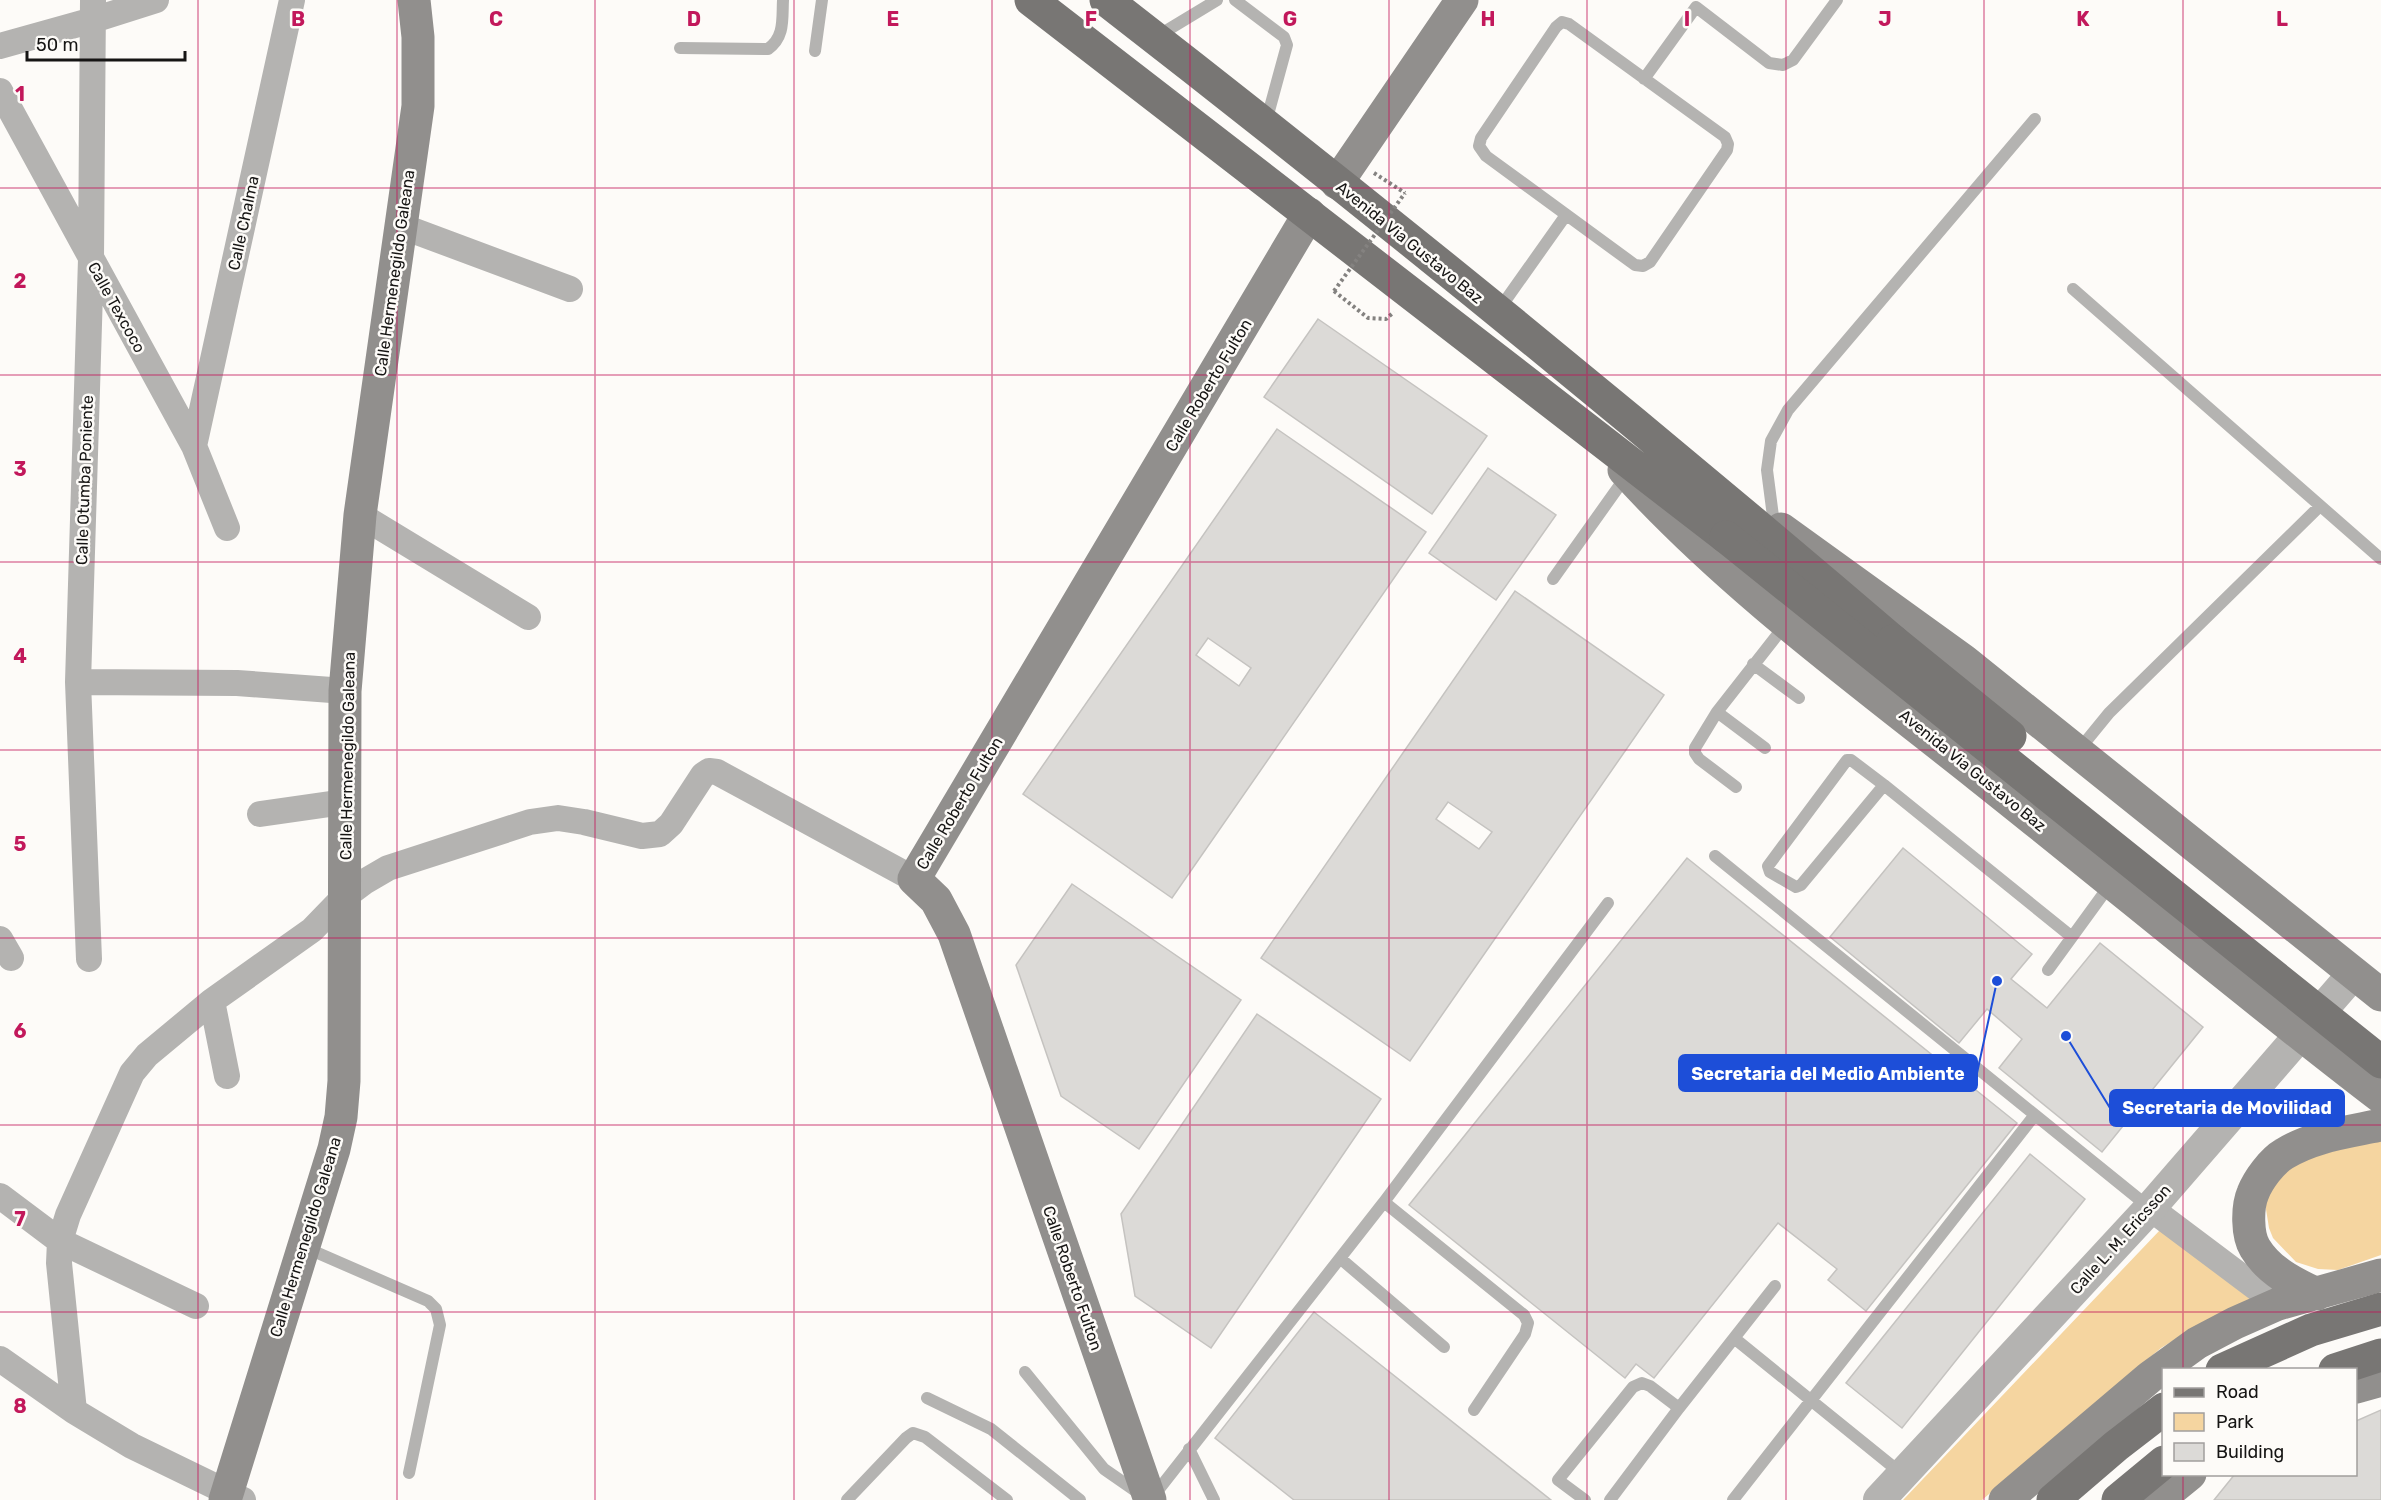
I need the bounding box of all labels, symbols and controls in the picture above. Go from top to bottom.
text: B [291,7,305,31]
text: C [489,7,503,31]
text: D [687,7,701,31]
text: E [887,7,899,31]
text: F [1085,7,1097,31]
text: G [1283,7,1297,31]
text: H [1481,7,1495,31]
text: I [1684,7,1690,31]
text: J [1878,7,1892,31]
text: K [2076,7,2090,31]
text: L [2276,7,2288,31]
scale bar [27,24,184,62]
text: 50 m [36,34,79,56]
text: 1 [15,82,25,106]
street label: Calle Hermenegildo Galeana [371,169,418,378]
street label: Calle Chalma [224,174,263,272]
street label: Avenida Via Gustavo Baz [1333,177,1487,307]
street label: Calle Texcoco [84,259,149,356]
text: 2 [14,269,27,293]
street label: Calle Roberto Fulton [1161,315,1256,455]
street label: Calle Otumba Poniente [72,395,97,565]
text: 3 [13,457,27,481]
text: 4 [13,644,27,668]
street label: Calle Hermenegildo Galeana [336,652,359,860]
street label: Avenida Via Gustavo Baz [1896,705,2050,835]
street label: Calle Roberto Fulton [912,733,1007,873]
text: 5 [14,832,27,856]
text: 6 [13,1019,27,1043]
callout: Secretaria del Medio Ambiente [1679,1055,1977,1091]
text: Secretaria del Medio Ambiente [1691,1063,1965,1085]
callout: Secretaria de Movilidad [2110,1090,2344,1126]
text: Secretaria de Movilidad [2122,1097,2332,1119]
street label: Calle Hermenegildo Galeana [266,1135,345,1340]
street label: Calle L. M. Ericsson [2066,1180,2175,1298]
street label: Calle Roberto Fulton [1039,1203,1106,1353]
text: 7 [14,1207,26,1231]
legend [2162,1368,2357,1476]
text: Road [2216,1381,2259,1403]
text: 8 [13,1394,27,1418]
text: Park [2216,1411,2254,1433]
text: Building [2216,1441,2284,1463]

